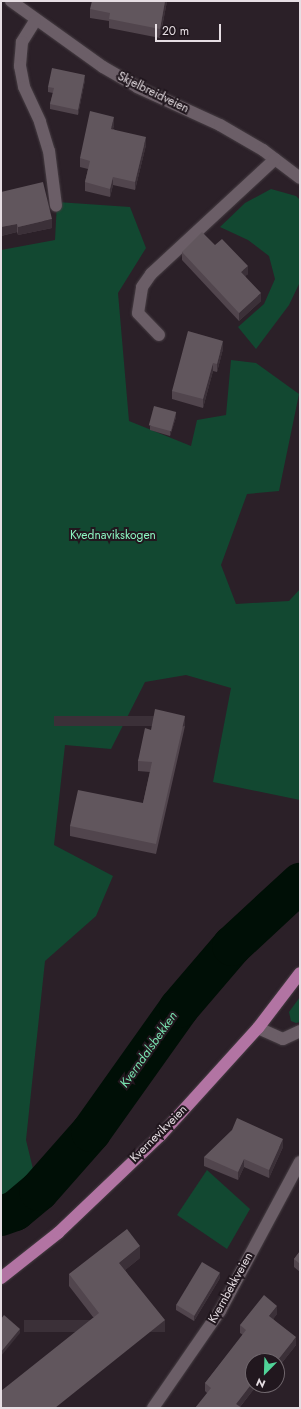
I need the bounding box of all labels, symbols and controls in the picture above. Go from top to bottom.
scale bar [157,16,223,42]
text: 20 m [162,22,189,40]
street label: Skjelbreidveien [115,70,191,116]
park label: Kvednavikskogen [70,529,156,543]
water label: Kverndalsbekken [117,1009,181,1091]
street label: Kvernevikveien [128,1103,190,1165]
street label: Kvernbekkveien [206,1250,256,1326]
north arrow [245,1353,285,1393]
text: N [254,1374,268,1392]

